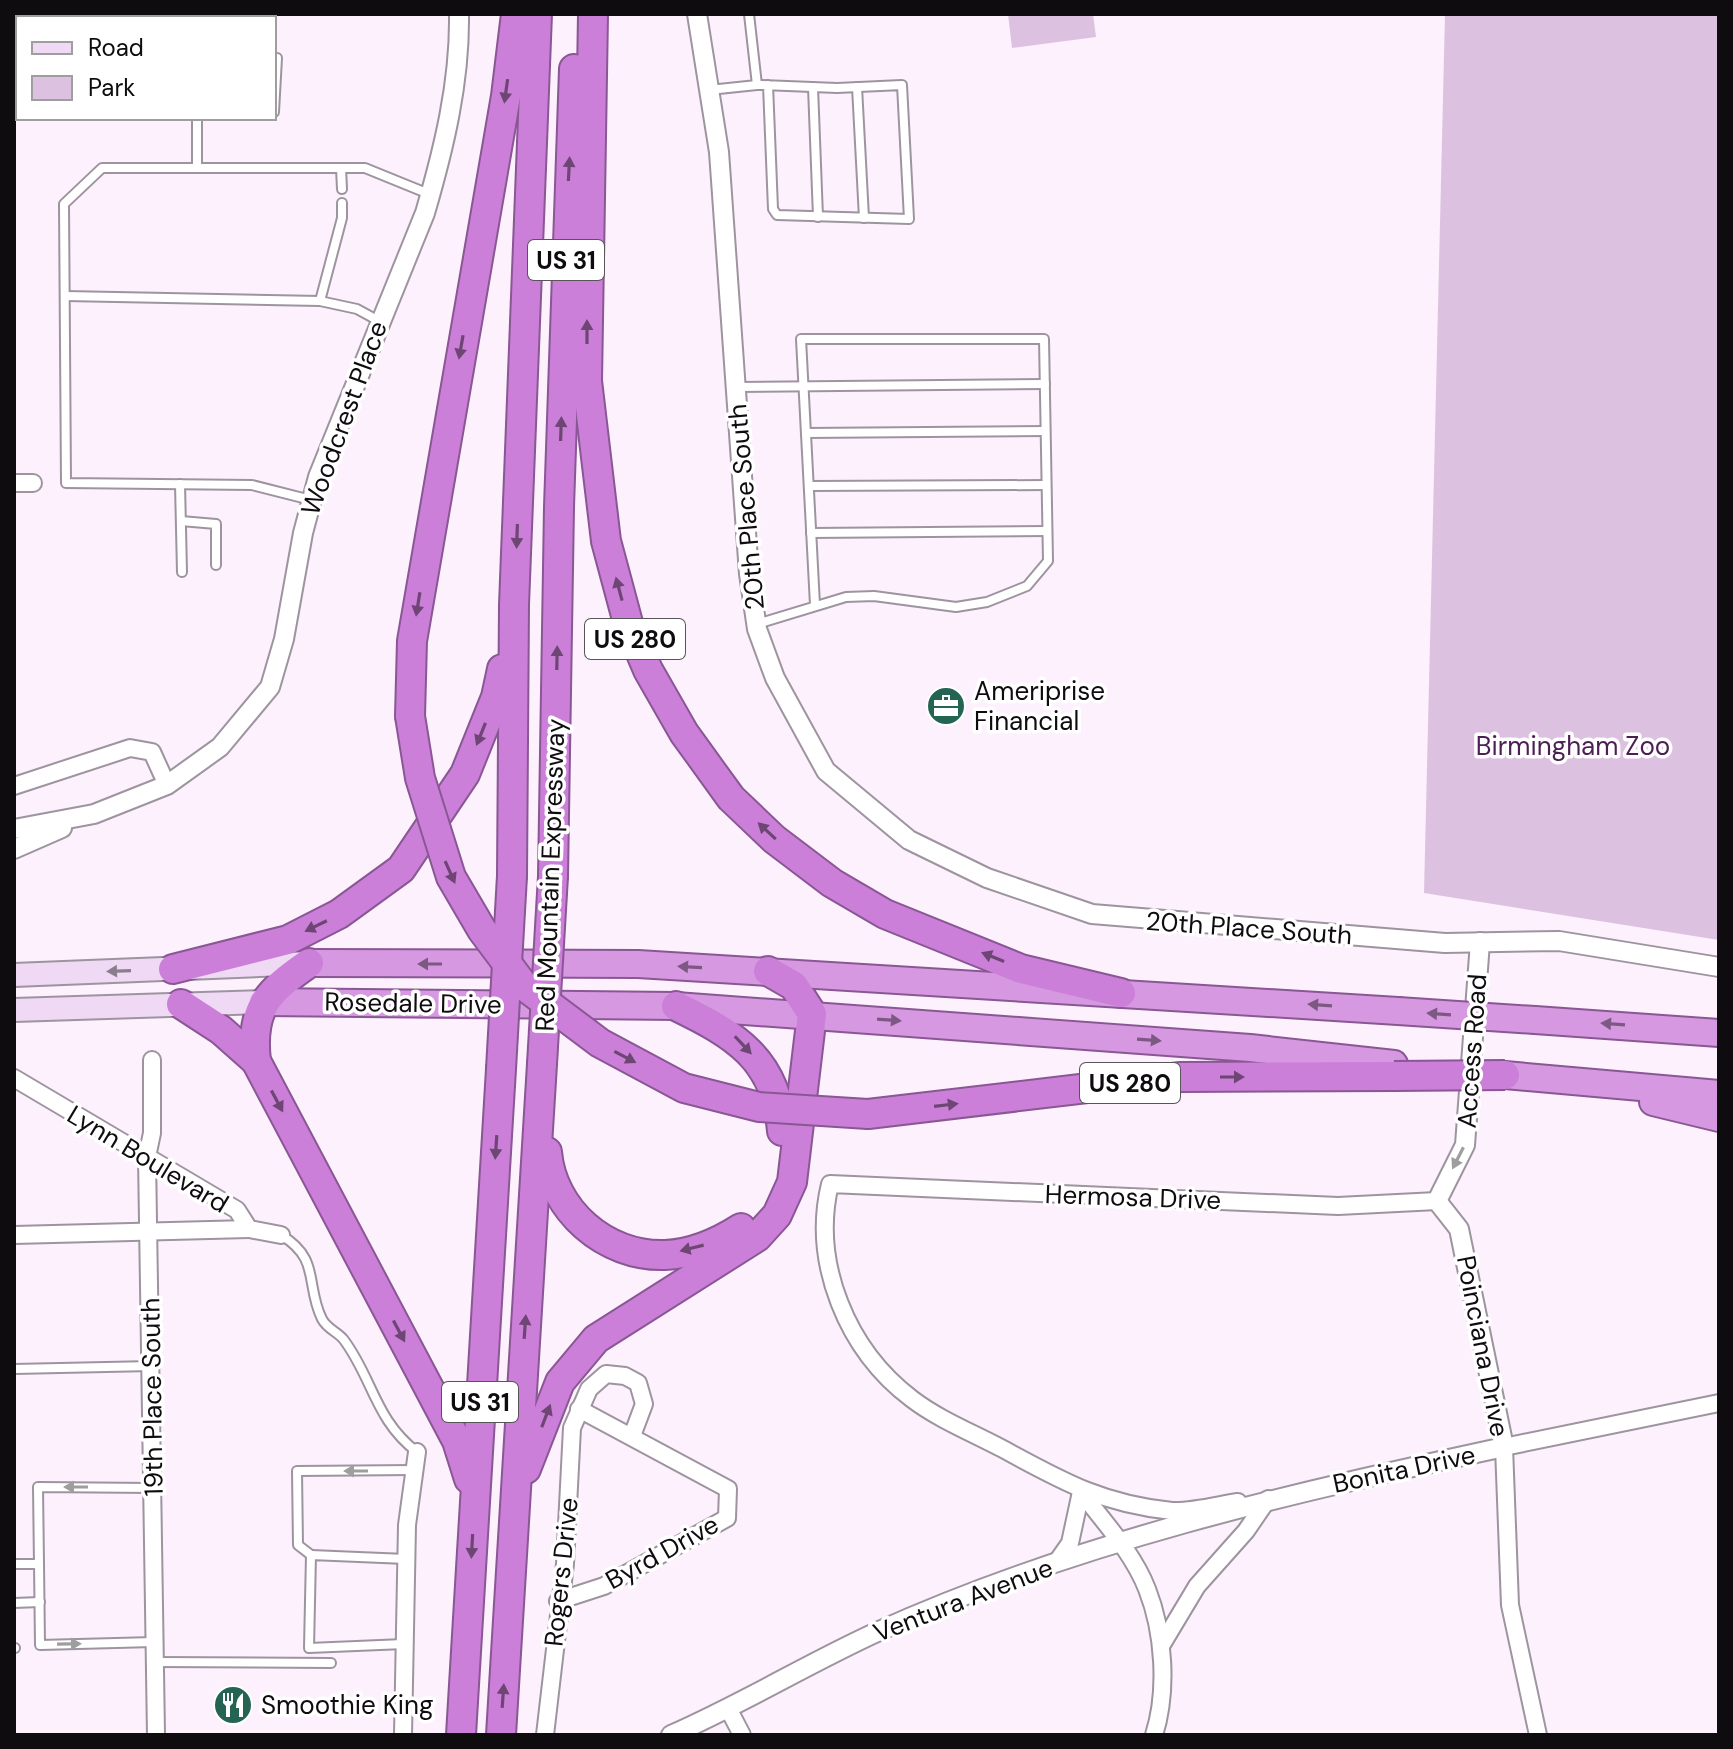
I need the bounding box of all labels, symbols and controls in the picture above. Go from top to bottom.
legend [16,16,276,120]
text: Road [88,32,144,63]
text: Park [88,72,135,103]
one-way arrow [499,79,512,104]
one-way arrow [563,156,576,181]
road number: US 31 [528,240,604,280]
street label: Woodcrest Place [293,316,395,520]
one-way arrow [581,319,593,344]
one-way arrow [454,335,467,360]
street label: 20th Place South [720,403,772,611]
one-way arrow [555,416,568,441]
one-way arrow [510,524,523,549]
one-way arrow [612,577,624,602]
one-way arrow [411,592,423,617]
road number: US 280 [585,619,685,659]
one-way arrow [550,645,563,670]
place label: Ameriprise Financial [974,674,1105,738]
office icon: Ameriprise Financial [925,685,967,727]
street label: Red Mountain Expressway [528,718,572,1032]
one-way arrow [474,722,487,746]
park label: Birmingham Zoo [1476,729,1670,763]
one-way arrow [758,823,777,841]
one-way arrow [444,860,457,884]
street label: 20th Place South [1145,904,1353,952]
one-way arrow [304,919,327,932]
one-way arrow [981,950,1005,963]
one-way arrow [417,958,442,970]
one-way arrow [677,960,702,973]
one-way arrow [106,964,131,977]
street label: Access Road [1450,973,1494,1129]
street label: Rosedale Drive [324,984,502,1022]
one-way arrow [1307,998,1332,1011]
one-way arrow [1426,1007,1451,1020]
one-way arrow [877,1014,902,1027]
one-way arrow [1600,1018,1625,1031]
one-way arrow [1136,1034,1161,1047]
one-way arrow [733,1035,751,1054]
one-way arrow [614,1050,637,1063]
road number: US 280 [1080,1063,1180,1103]
one-way arrow [1220,1071,1245,1083]
one-way arrow [271,1090,284,1113]
street label: Lynn Boulevard [61,1098,235,1220]
one-way arrow [933,1098,958,1111]
one-way arrow [489,1135,502,1160]
one-way arrow [1452,1146,1465,1169]
street label: Hermosa Drive [1044,1177,1222,1217]
one-way arrow [680,1243,705,1255]
street label: Poinciana Drive [1449,1253,1517,1439]
street label: 19th Place South [133,1297,171,1497]
one-way arrow [519,1314,532,1339]
one-way arrow [392,1320,406,1342]
road number: US 31 [442,1382,518,1422]
one-way arrow [540,1404,553,1428]
street label: Bonita Drive [1330,1437,1478,1501]
one-way arrow [343,1465,368,1477]
one-way arrow [63,1481,88,1493]
street label: Rogers Drive [536,1496,586,1648]
street label: Byrd Drive [600,1507,724,1597]
one-way arrow [466,1534,479,1559]
street label: Ventura Avenue [868,1550,1058,1650]
one-way arrow [57,1638,82,1650]
one-way arrow [497,1683,510,1708]
restaurant icon: Smoothie King [212,1684,254,1726]
place label: Smoothie King [261,1688,433,1722]

